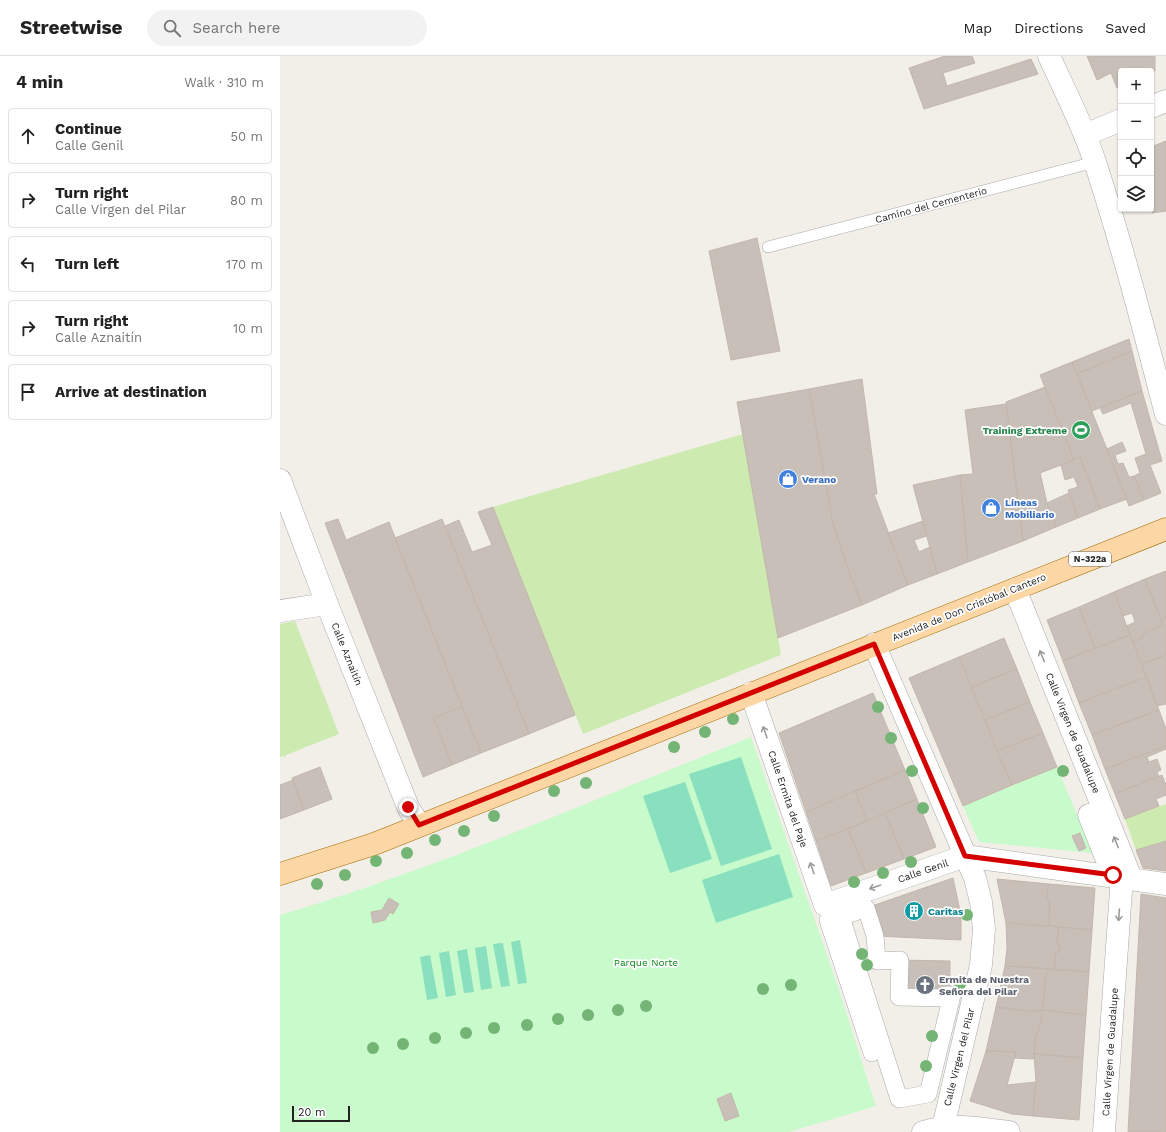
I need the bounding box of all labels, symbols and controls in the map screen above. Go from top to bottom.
search box [147,10,427,46]
text: Streetwise [20,16,123,39]
icon: search [161,17,183,39]
text: Search here [193,19,280,37]
text: Map [964,20,992,36]
text: Directions [1014,20,1083,36]
text: Saved [1105,20,1146,36]
map controls [1118,68,1154,212]
button: + [1118,68,1154,104]
text: 4 min [16,72,63,92]
text: Walk · 310 m [184,75,264,90]
button: − [1118,104,1154,140]
text: Continue [55,120,122,138]
icon: ahead [17,125,39,147]
text: 50 m [231,129,263,144]
text: Calle Genil [55,138,124,153]
button: locate [1118,140,1154,176]
button: layers [1118,176,1154,212]
text: Turn right [55,184,128,202]
street label: Camino del Cementerio [874,185,988,225]
icon: right [17,189,39,211]
text: 80 m [230,193,263,208]
text: Calle Virgen del Pilar [55,202,186,217]
icon: left [17,253,39,275]
text: Turn left [55,255,119,273]
text: 170 m [226,257,263,272]
text: Turn right [55,312,128,330]
icon: right [17,317,39,339]
text: 10 m [233,321,263,336]
text: Calle Aznaitín [55,330,142,345]
icon: arrive [17,381,39,403]
text: Arrive at destination [55,383,207,401]
sports icon: Training Extreme [1070,419,1092,441]
place label: Training Extreme [983,425,1067,436]
shop icon: Verano [777,468,799,490]
place label: Verano [802,474,836,485]
shop icon: Líneas Mobiliario [980,497,1002,519]
place label: Líneas Mobiliario [1005,497,1054,520]
road number: N-322a [1069,552,1111,566]
street label: Avenida de Don Cristóbal Cantero [890,571,1048,643]
street label: Calle Aznaitín [329,621,365,687]
one-way arrow [1037,651,1045,663]
street label: Calle Virgen de Guadalupe [1044,671,1102,795]
one-way arrow [760,727,768,739]
street label: Calle Ermita del Paje [766,749,810,849]
route end [399,798,417,816]
one-way arrow [1112,836,1120,848]
street label: Calle Genil [896,857,950,885]
one-way arrow [808,863,816,875]
route start [1104,866,1122,884]
one-way arrow [870,884,882,892]
building icon: Caritas [903,900,925,922]
place label: Caritas [928,906,964,917]
one-way arrow [1116,908,1123,921]
park label: Parque Norte [614,957,678,968]
church icon: Ermita de Nuestra Señora del Pilar [914,974,936,996]
place label: Ermita de Nuestra Señora del Pilar [939,974,1029,997]
street label: Calle Virgen de Guadalupe [1100,987,1120,1117]
street label: Calle Virgen del Pilar [941,1007,977,1107]
scale bar [292,1104,350,1123]
text: 20 m [298,1106,326,1119]

